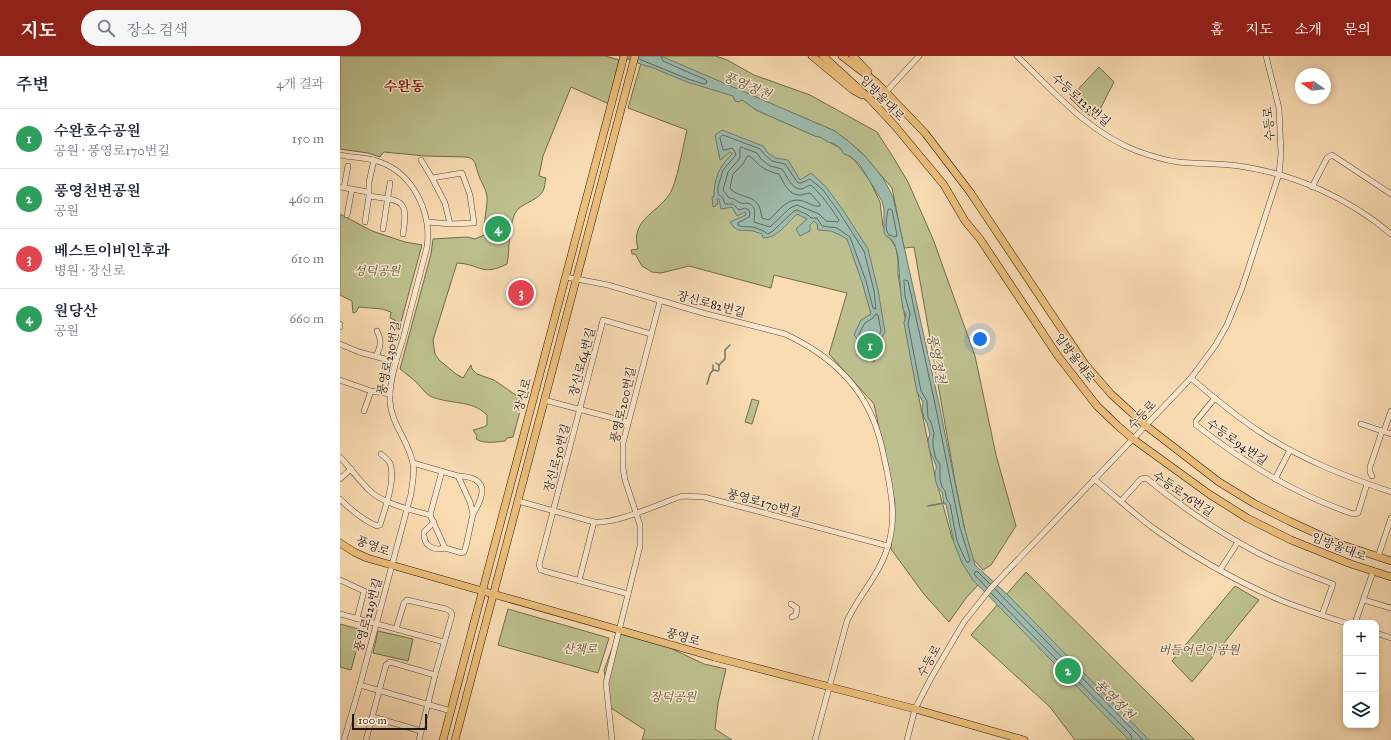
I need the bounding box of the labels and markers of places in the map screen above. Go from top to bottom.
pin: 4 [485,214,511,244]
pin: 3 [508,278,534,308]
pin: 1 [857,331,883,361]
pin: 2 [1055,656,1081,686]

